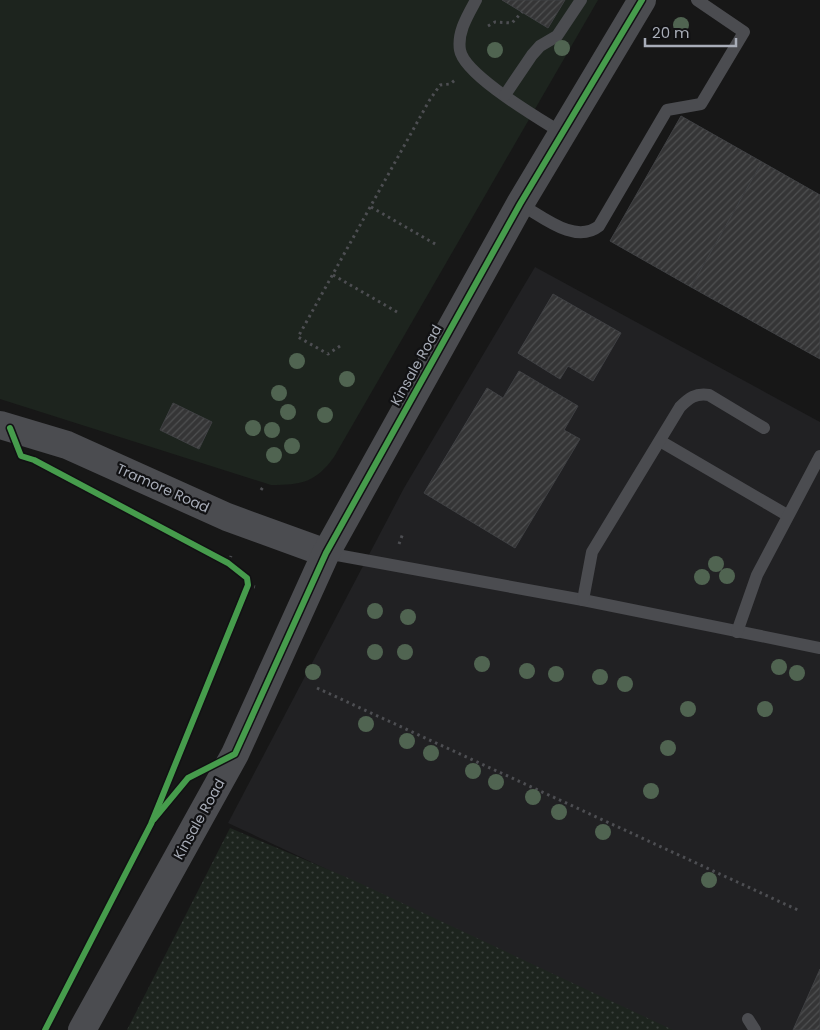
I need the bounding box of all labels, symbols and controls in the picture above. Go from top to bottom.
scale bar [645,15,736,47]
text: 20 m [652,22,690,43]
street label: Kinsale Road [385,321,447,409]
street label: Tramore Road [113,459,213,517]
street label: Kinsale Road [168,775,230,863]

